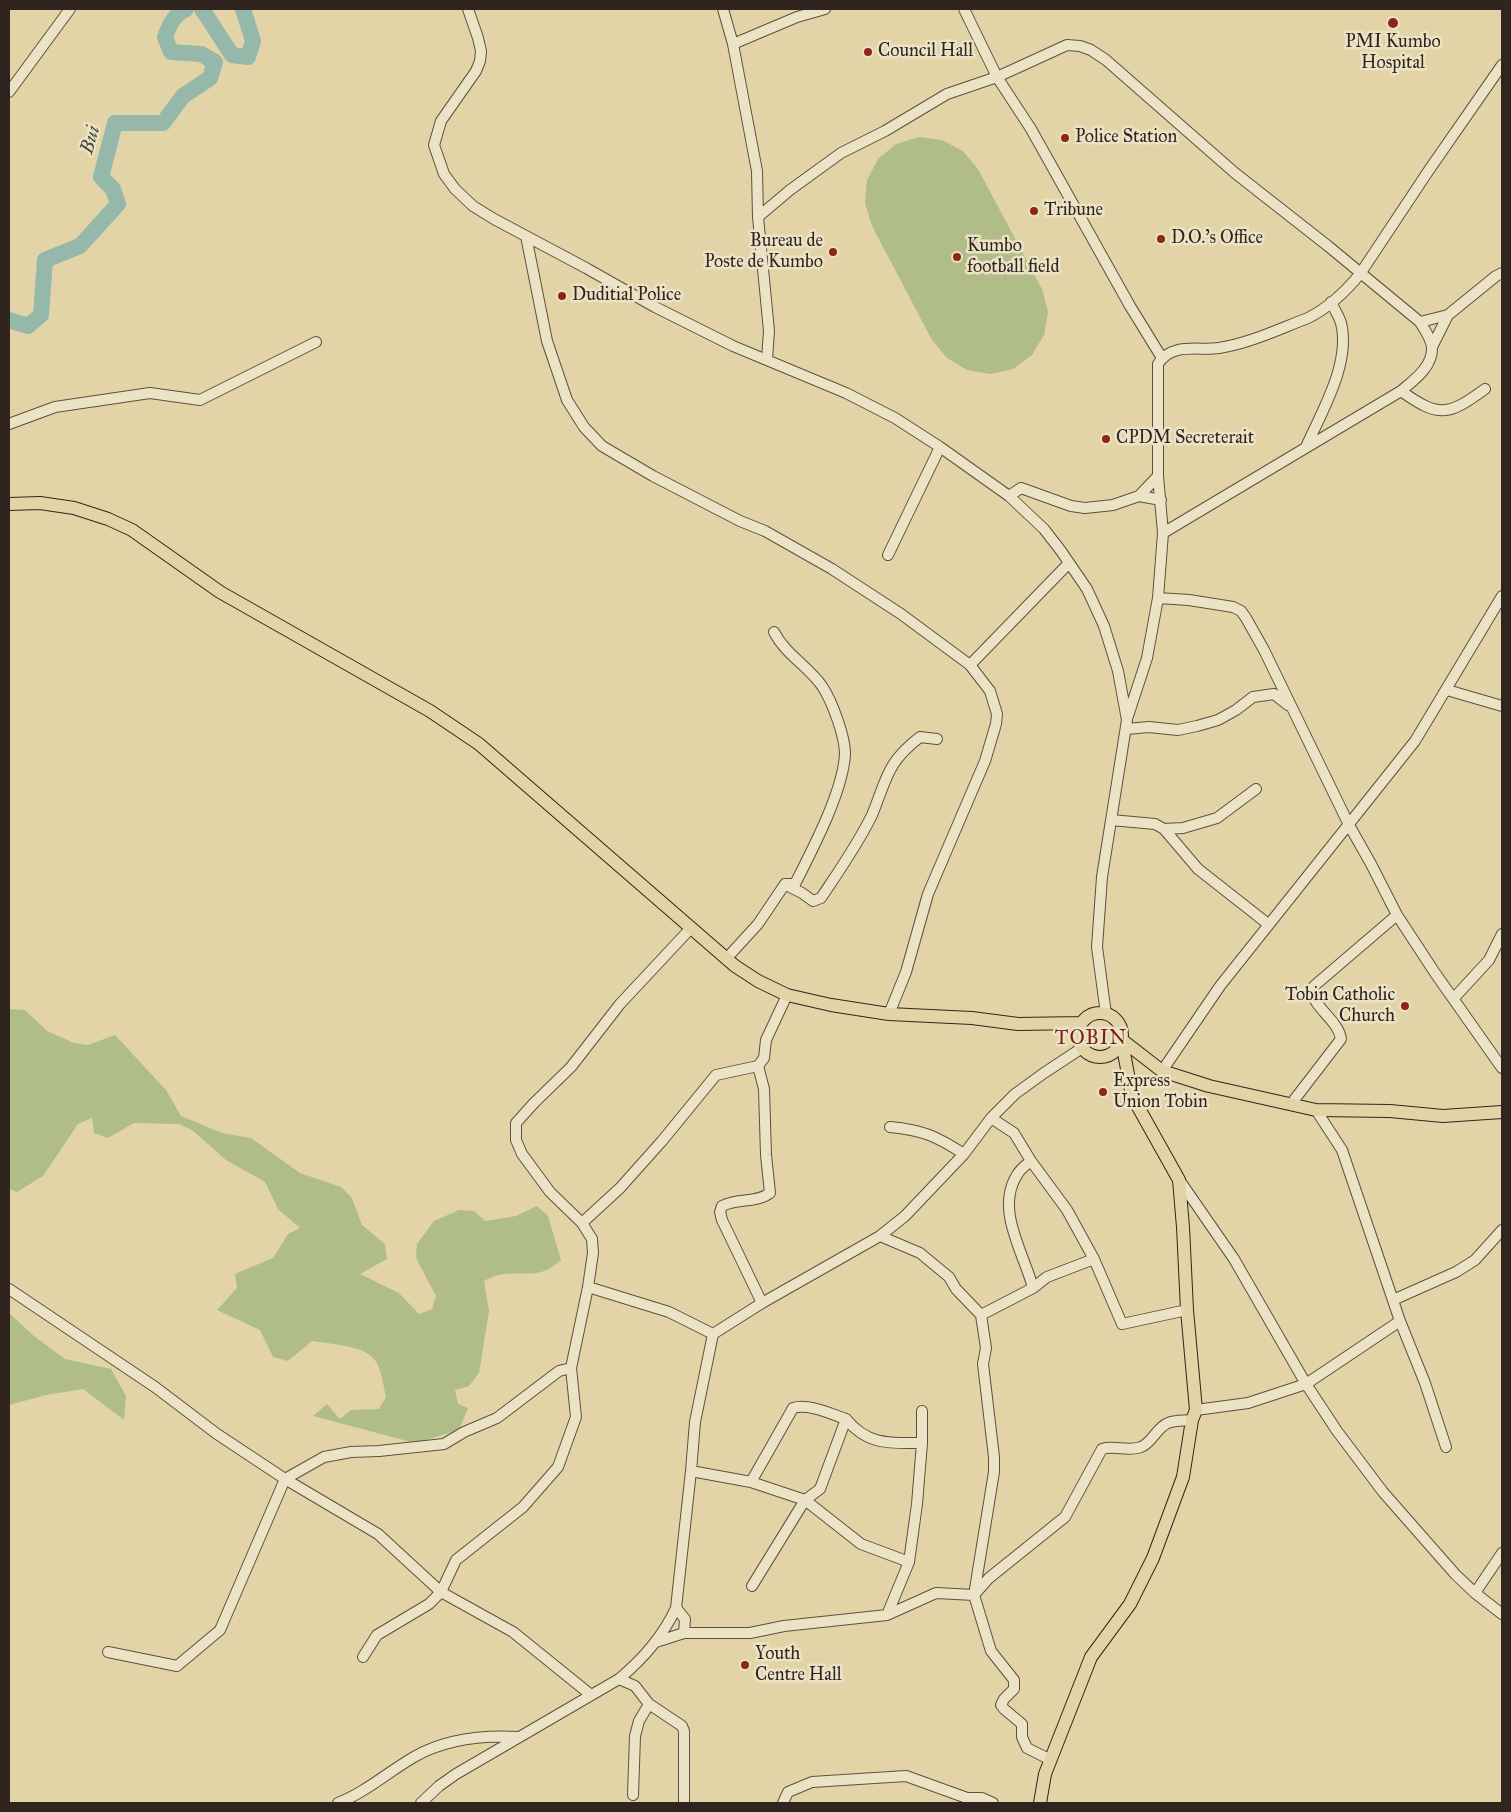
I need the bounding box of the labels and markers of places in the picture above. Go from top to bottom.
marker: PMI Kumbo Hospital [1386,16,1400,30]
place label: PMI Kumbo Hospital [1345,32,1441,74]
place label: Council Hall [878,41,973,63]
marker: Council Hall [862,46,874,58]
place label: Police Station [1075,127,1177,149]
marker: Police Station [1059,132,1071,144]
place label: Tribune [1044,200,1103,222]
marker: Tribune [1028,205,1040,217]
place label: D.O.'s Office [1171,228,1263,250]
place label: Bureau de Poste de Kumbo [704,231,823,274]
marker: D.O.'s Office [1155,233,1167,245]
place label: Kumbo football field [967,236,1059,278]
marker: Bureau de Poste de Kumbo [827,246,839,258]
marker: Kumbo football field [951,251,963,263]
place label: Duditial Police [572,285,681,307]
marker: Duditial Police [556,290,568,302]
place label: CPDM Secreterait [1116,428,1254,450]
marker: CPDM Secreterait [1100,433,1112,445]
place label: Tobin Catholic Church [1285,985,1395,1028]
marker: Tobin Catholic Church [1399,1000,1411,1012]
place label: Express Union Tobin [1113,1071,1208,1114]
marker: Express Union Tobin [1097,1086,1109,1098]
place label: Youth Centre Hall [755,1644,842,1686]
marker: Youth Centre Hall [739,1659,751,1671]

